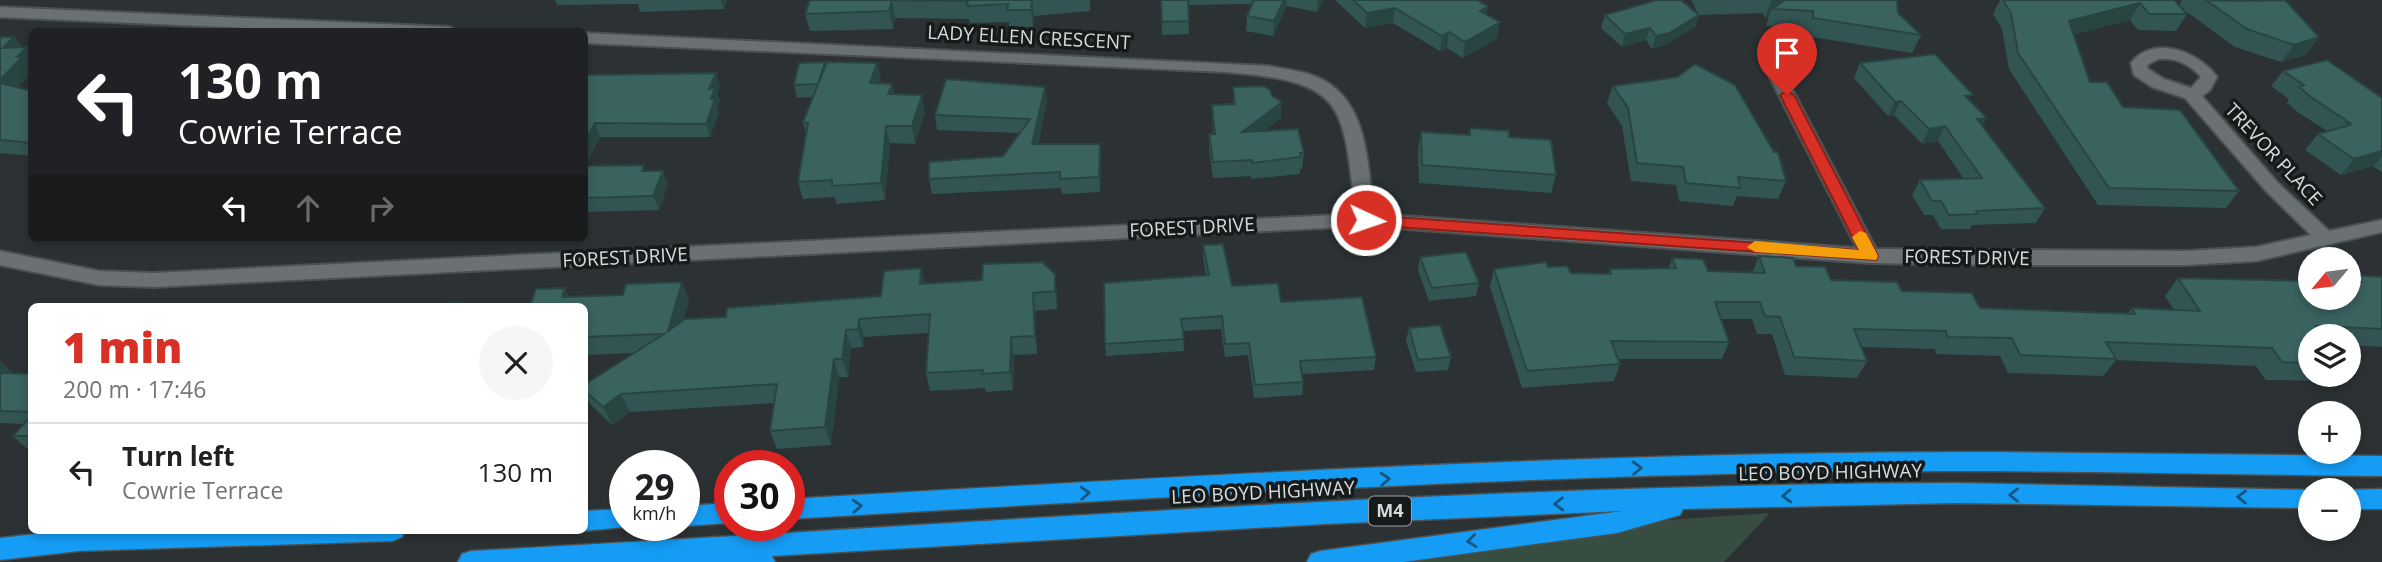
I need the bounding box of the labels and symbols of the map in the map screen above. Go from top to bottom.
street label: LADY ELLEN CRESCENT [927,19,1132,55]
pin [1757,23,1817,95]
street label: TREVOR PLACE [2220,97,2328,211]
position arrow [1329,183,1403,257]
street label: FOREST DRIVE [1129,211,1255,243]
street label: FOREST DRIVE [562,241,688,273]
street label: FOREST DRIVE [1904,243,2030,271]
north arrow [2298,247,2361,310]
speed limit sign: 30 [714,450,805,541]
street label: LEO BOYD HIGHWAY [1738,457,1923,487]
one-way arrow [1632,460,1643,475]
one-way arrow [1380,472,1391,487]
street label: LEO BOYD HIGHWAY [1170,474,1356,510]
one-way arrow [1079,485,1090,500]
one-way arrow [2009,487,2019,503]
one-way arrow [1781,488,1792,504]
one-way arrow [2236,490,2247,505]
road number: M4 [1369,496,1411,526]
one-way arrow [1554,497,1565,512]
one-way arrow [852,498,863,513]
one-way arrow [1466,533,1477,548]

